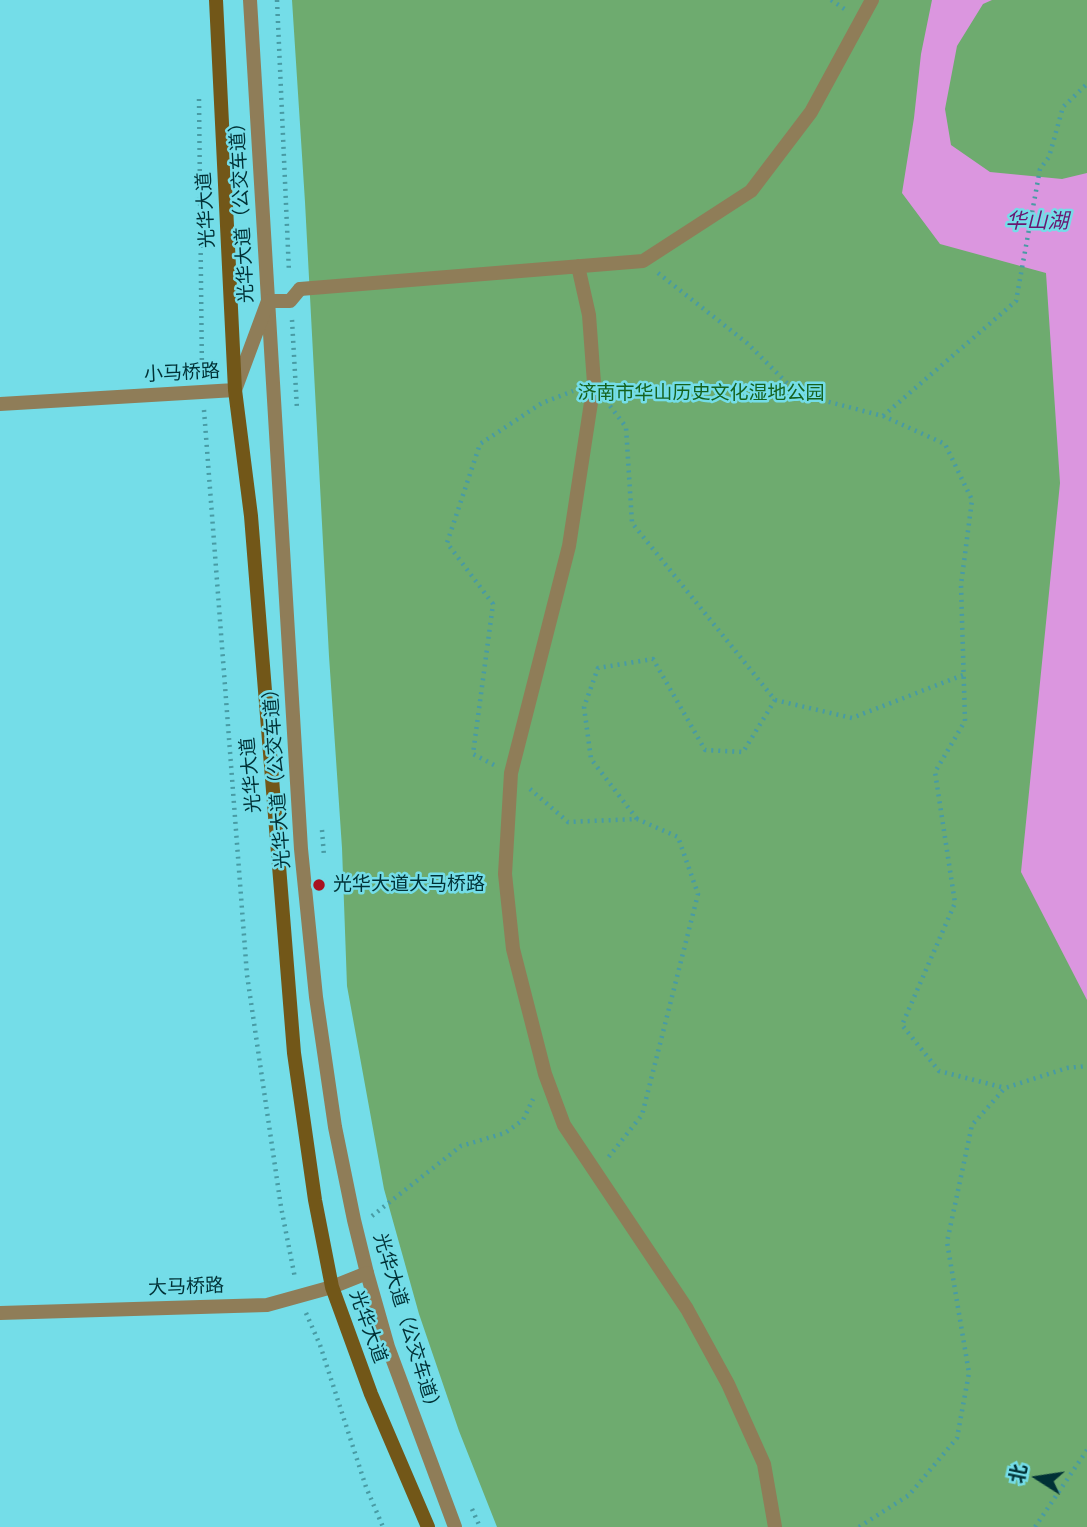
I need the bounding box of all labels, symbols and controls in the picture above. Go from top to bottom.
street label: 光华大道（公交车道） [227,113,259,303]
street label: 光华大道 [194,171,220,249]
water label: 华山湖 [1006,210,1068,236]
street label: 小马桥路 [143,361,221,387]
park label: 济南市华山历史文化湿地公园 [578,383,824,405]
street label: 光华大道（公交车道） [260,678,296,870]
street label: 光华大道 [237,736,267,814]
place label: 光华大道大马桥路 [333,874,485,896]
marker: 光华大道大马桥路 [311,877,327,893]
street label: 光华大道（公交车道） [367,1231,445,1419]
street label: 大马桥路 [148,1275,224,1301]
street label: 光华大道 [343,1287,391,1367]
north arrow [1003,1443,1073,1513]
text: 北 [1001,1461,1033,1486]

